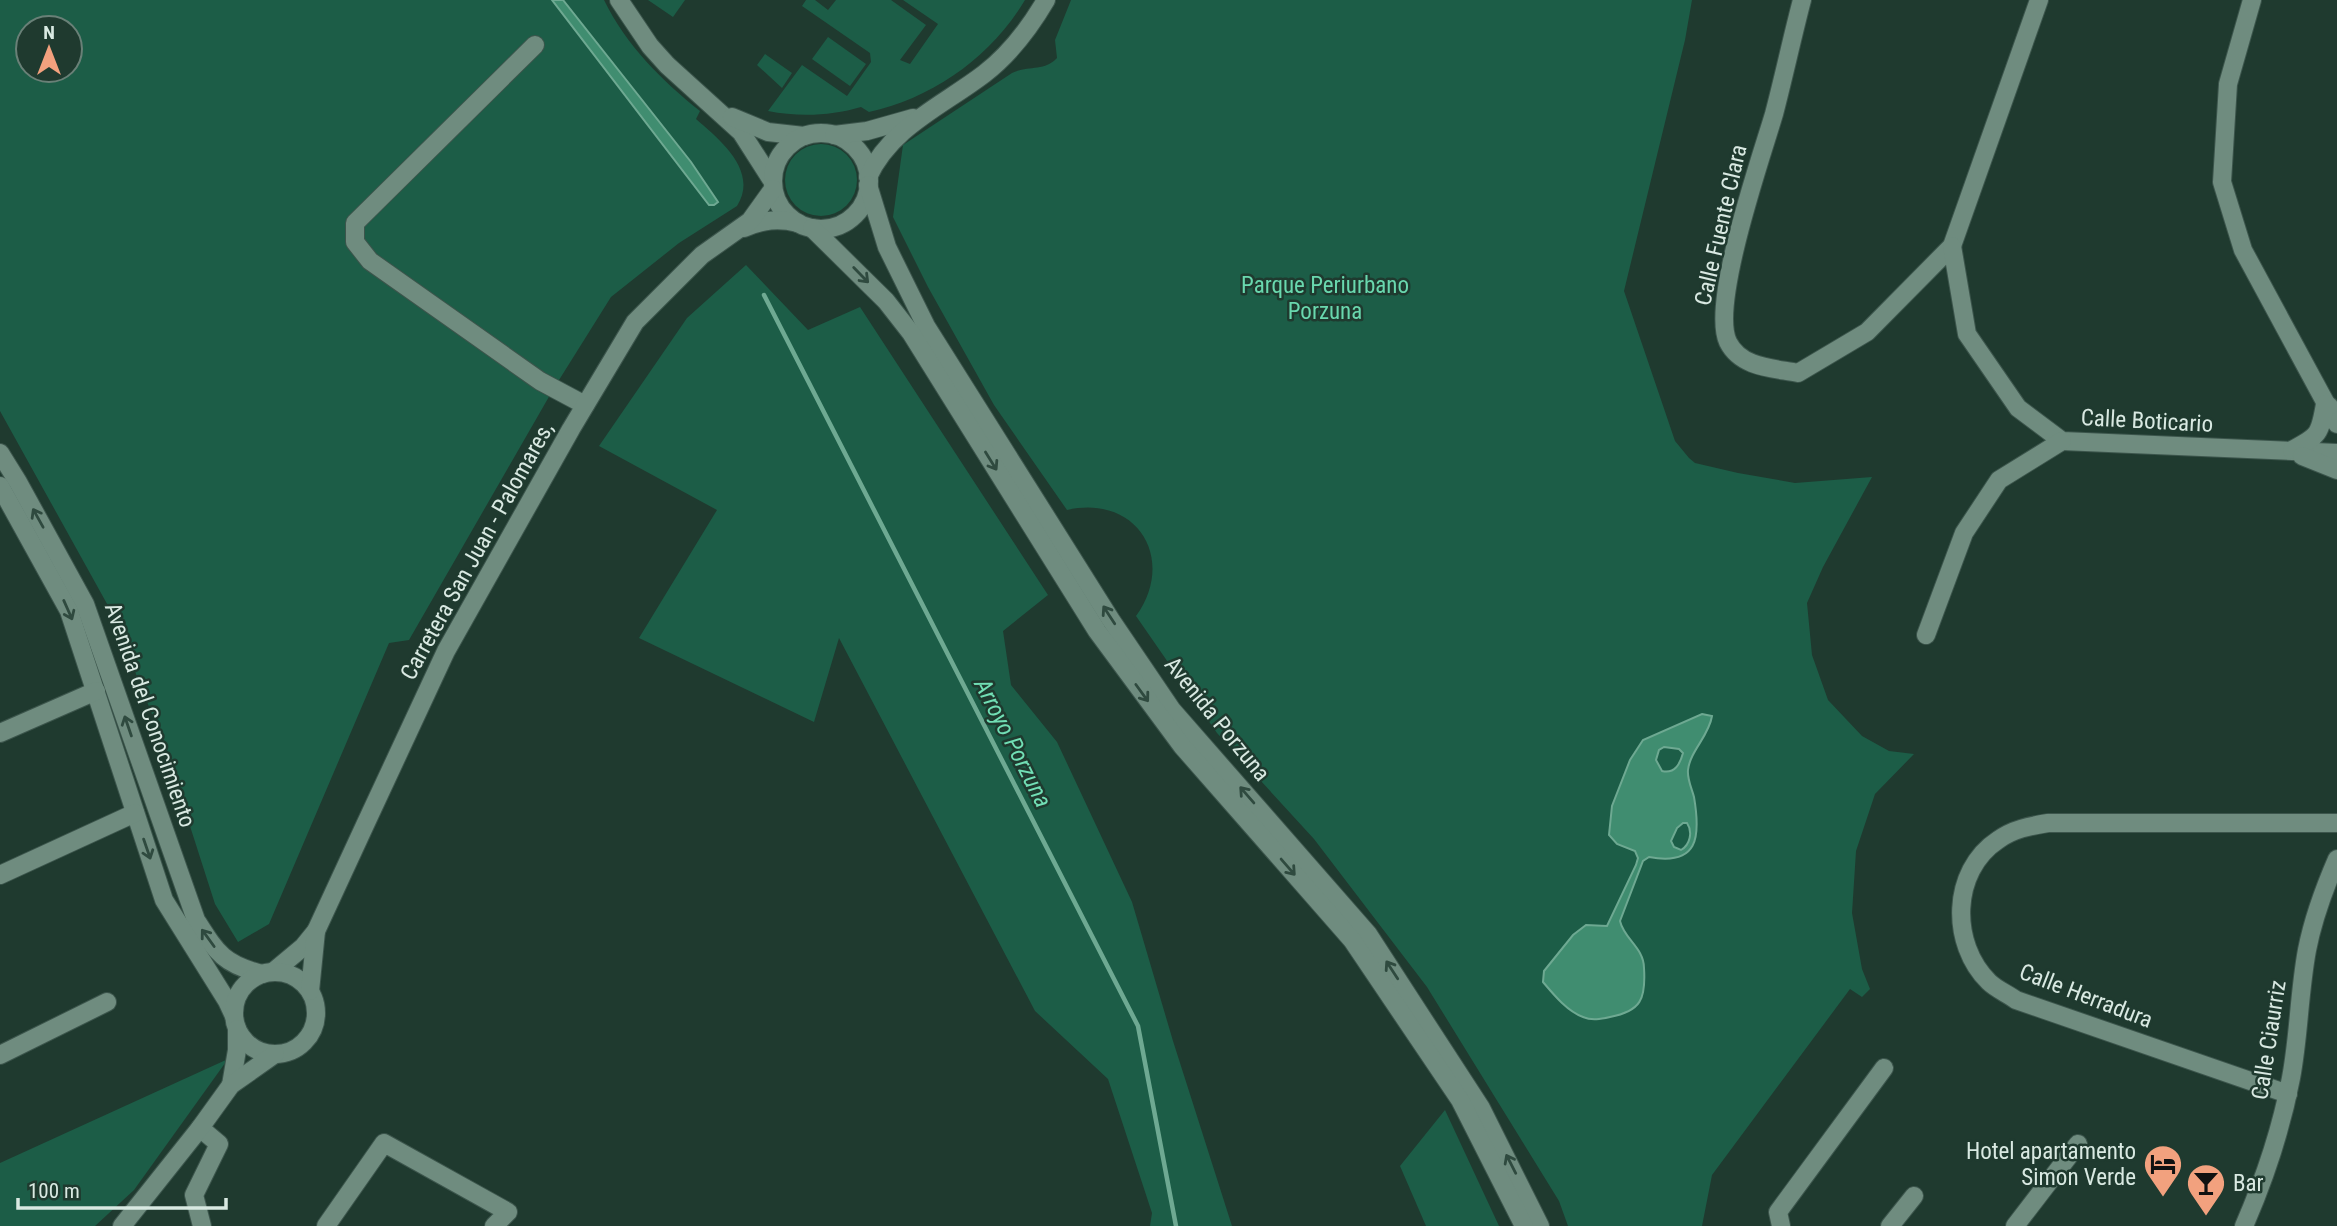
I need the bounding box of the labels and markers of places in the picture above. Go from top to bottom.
place label: Hotel apartamento Simon Verde [1966,1138,2136,1191]
hotel icon: Hotel apartamento Simon Verde [2142,1143,2184,1198]
bar icon: Bar [2185,1162,2227,1217]
place label: Bar [2233,1170,2264,1197]

